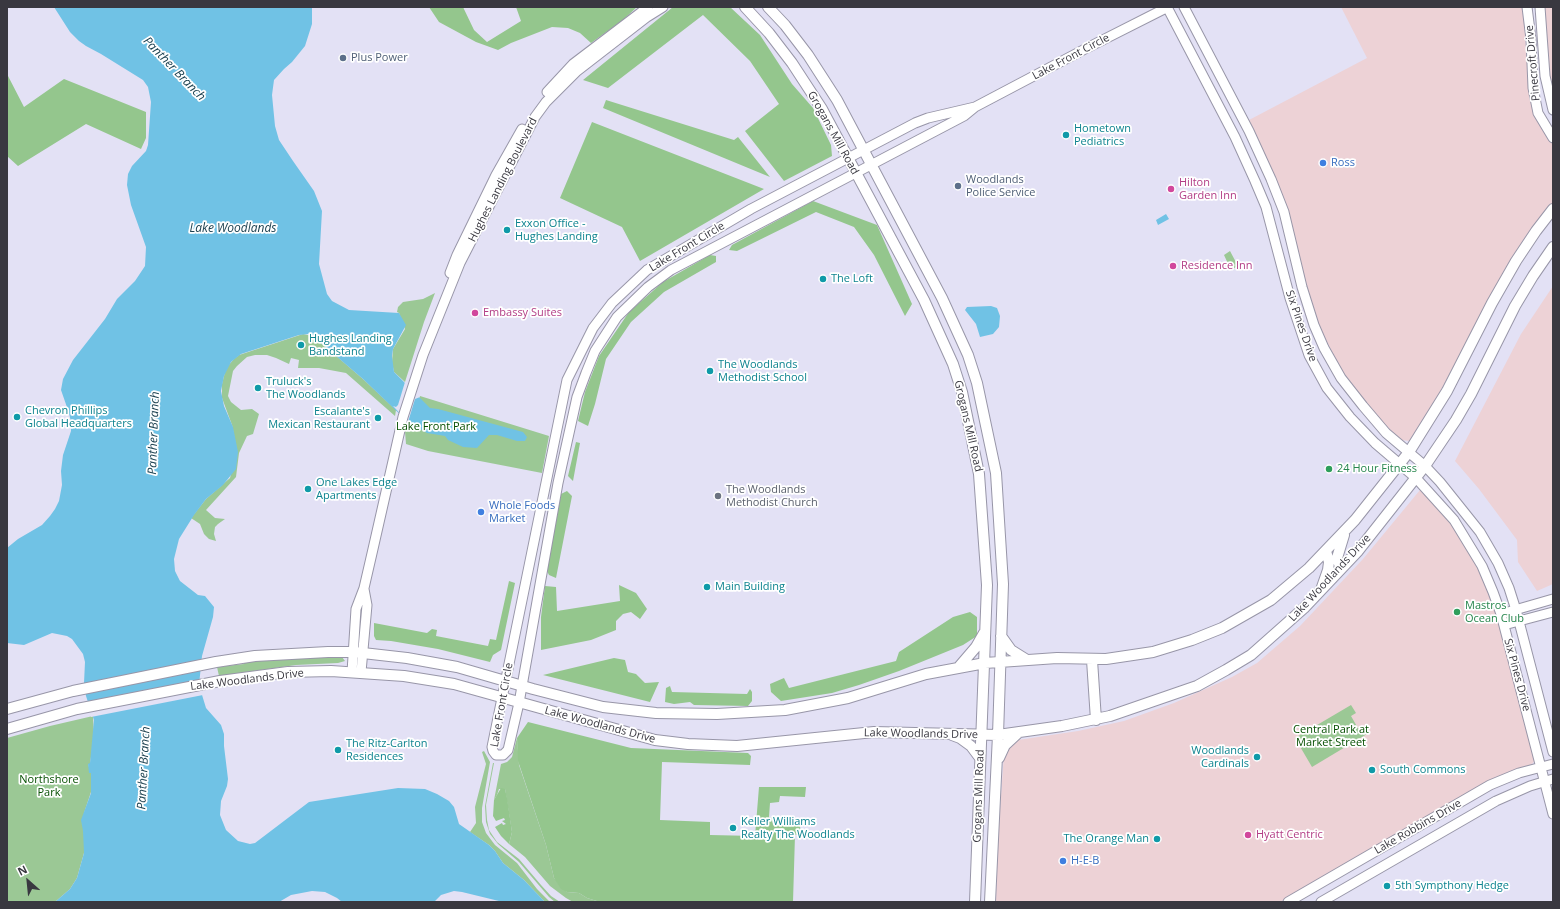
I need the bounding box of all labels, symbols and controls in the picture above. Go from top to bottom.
street label: Pinecroft Drive [1523,25,1543,101]
street label: Lake Front Circle [1030,31,1112,83]
water label: Panther Branch [140,34,208,104]
place label: Plus Power [351,51,408,65]
marker: Plus Power [338,53,348,63]
street label: Grogans Mill Road [805,89,861,177]
street label: Hughes Landing Boulevard [466,116,540,244]
place label: Hometown Pediatrics [1074,122,1131,148]
marker: Hometown Pediatrics [1061,130,1071,140]
place label: Ross [1331,156,1355,170]
marker: Ross [1318,158,1328,168]
place label: Woodlands Police Service [966,173,1036,199]
place label: Hilton Garden Inn [1179,176,1237,202]
marker: Woodlands Police Service [953,181,963,191]
marker: Hilton Garden Inn [1166,184,1176,194]
place label: Exxon Office - Hughes Landing [515,217,598,243]
street label: Lake Front Circle [647,219,727,275]
water label: Lake Woodlands [189,222,277,236]
marker: Exxon Office - Hughes Landing [502,225,512,235]
place label: Residence Inn [1181,259,1253,273]
marker: Residence Inn [1168,261,1178,271]
place label: The Loft [831,272,873,286]
marker: The Loft [818,274,828,284]
street label: Six Pines Drive [1283,289,1319,363]
place label: Embassy Suites [483,306,562,320]
marker: Embassy Suites [470,308,480,318]
place label: Hughes Landing Bandstand [309,332,392,358]
marker: Hughes Landing Bandstand [296,340,306,350]
place label: The Woodlands Methodist School [718,358,807,384]
marker: The Woodlands Methodist School [705,366,715,376]
place label: Truluck's The Woodlands [266,375,346,401]
street label: Grogans Mill Road [951,379,985,473]
marker: Truluck's The Woodlands [253,383,263,393]
water label: Panther Branch [145,391,163,475]
place label: Chevron Phillips Global Headquarters [25,404,132,430]
place label: Escalante's Mexican Restaurant [268,405,370,431]
marker: Chevron Phillips Global Headquarters [12,412,22,422]
marker: Escalante's Mexican Restaurant [373,413,383,423]
park label: Lake Front Park [396,420,476,434]
place label: 24 Hour Fitness [1337,462,1417,476]
marker: 24 Hour Fitness [1324,464,1334,474]
place label: One Lakes Edge Apartments [316,476,397,502]
place label: The Woodlands Methodist Church [726,483,818,509]
marker: One Lakes Edge Apartments [303,484,313,494]
marker: The Woodlands Methodist Church [713,491,723,501]
place label: Whole Foods Market [489,499,555,525]
marker: Whole Foods Market [476,507,486,517]
street label: Lake Woodlands Drive [1286,532,1374,624]
place label: Main Building [715,580,785,594]
marker: Main Building [702,582,712,592]
place label: Mastros Ocean Club [1465,599,1524,625]
marker: Mastros Ocean Club [1452,607,1462,617]
street label: Six Pines Drive [1501,637,1533,713]
street label: Lake Front Circle [488,662,516,748]
street label: Lake Woodlands Drive [190,666,304,694]
street label: Lake Woodlands Drive [543,704,657,746]
park label: Central Park at Market Street [1293,723,1369,749]
water label: Panther Branch [135,726,153,810]
street label: Lake Woodlands Drive [864,726,978,742]
place label: The Ritz-Carlton Residences [346,737,428,763]
place label: Woodlands Cardinals [1191,744,1249,770]
marker: The Ritz-Carlton Residences [333,745,343,755]
street label: Grogans Mill Road [971,749,987,843]
marker: Woodlands Cardinals [1252,752,1262,762]
place label: South Commons [1380,763,1465,777]
marker: South Commons [1367,765,1377,775]
park label: Northshore Park [19,773,79,799]
street label: Lake Robbins Drive [1372,797,1464,857]
place label: Keller Williams Realty The Woodlands [741,815,855,841]
marker: Keller Williams Realty The Woodlands [728,823,738,833]
place label: Hyatt Centric [1256,828,1323,842]
marker: Hyatt Centric [1243,830,1253,840]
place label: The Orange Man [1063,832,1149,846]
marker: The Orange Man [1152,834,1162,844]
place label: H-E-B [1071,854,1099,868]
marker: H-E-B [1058,856,1068,866]
north arrow [8,861,48,901]
text: N [15,861,30,879]
place label: 5th Sympthony Hedge [1395,879,1509,893]
marker: 5th Sympthony Hedge [1382,881,1392,891]

